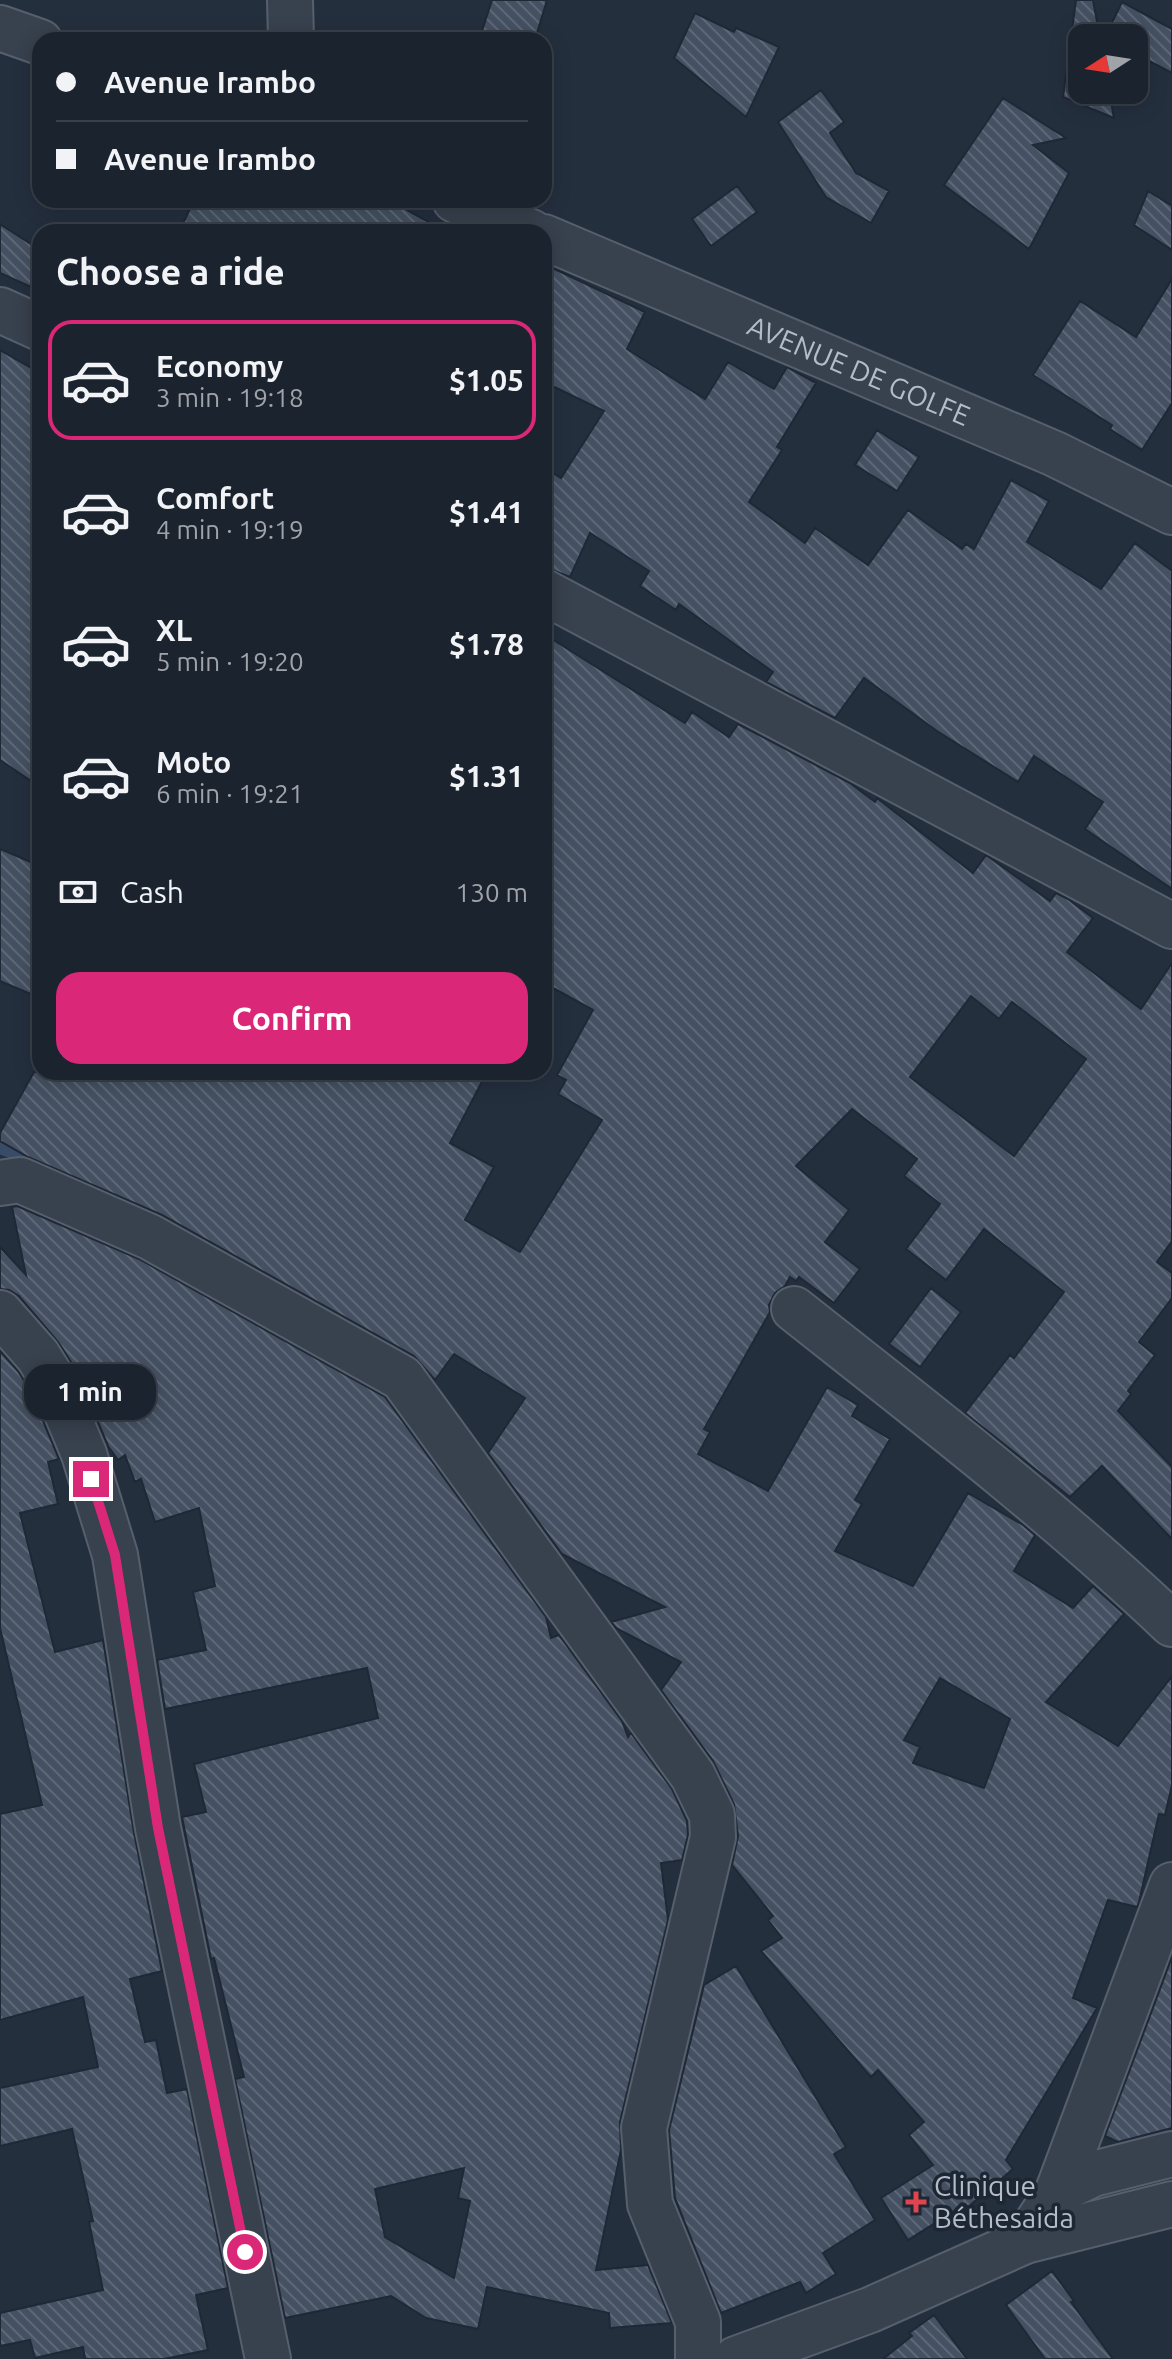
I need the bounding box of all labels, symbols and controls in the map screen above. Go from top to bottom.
north arrow [1068,24,1148,104]
map controls [1068,24,1148,104]
text: Avenue Irambo [104,65,316,99]
text: Avenue Irambo [104,142,316,176]
text: Choose a ride [56,251,285,292]
street label: AVENUE DE GOLFE [743,309,975,431]
icon: car [60,344,132,416]
text: Economy [156,349,283,383]
text: $1.05 [449,363,524,397]
text: 3 min · 19:18 [156,383,304,412]
icon: car [60,476,132,548]
text: Comfort [156,481,274,515]
text: $1.41 [449,495,524,529]
text: 4 min · 19:19 [156,515,304,544]
icon: car [60,608,132,680]
text: XL [156,613,192,647]
text: $1.78 [449,627,524,661]
text: 5 min · 19:20 [156,647,304,676]
icon: car [60,740,132,812]
text: Moto [156,745,231,779]
text: $1.31 [449,759,524,793]
text: 6 min · 19:21 [156,779,304,808]
icon: cash [56,870,100,914]
text: Cash [120,875,184,909]
text: 130 m [456,878,528,907]
button: Confirm [56,972,528,1064]
callout: 1 min [25,1363,157,1419]
text: 1 min [57,1377,123,1406]
route end [73,1461,109,1497]
place label: Clinique Béthesaida [934,2170,1074,2233]
marker: Clinique Béthesaida [905,2191,927,2213]
route start [227,2234,263,2270]

